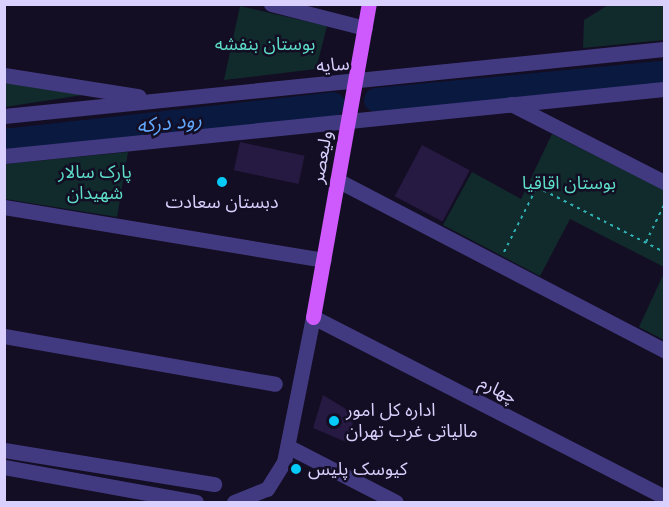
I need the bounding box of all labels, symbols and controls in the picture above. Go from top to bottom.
park label: بوستان بنفشه [215,33,315,55]
street label: سایه [315,53,351,77]
water label: رود درکه [135,107,203,137]
street label: ولیعصر [307,129,337,185]
park label: پارک سالار شهیدان [58,162,132,204]
park label: بوستان اقاقیا [522,172,616,194]
marker: دبستان سعادت [215,175,229,189]
place label: دبستان سعادت [165,191,279,213]
street label: چهارم [475,371,521,409]
place label: اداره کل امور مالیاتی غرب تهران [346,400,478,442]
marker: اداره کل امور مالیاتی غرب تهران [327,414,341,428]
place label: کیوسک پلیس [308,458,408,480]
marker: کیوسک پلیس [289,462,303,476]

